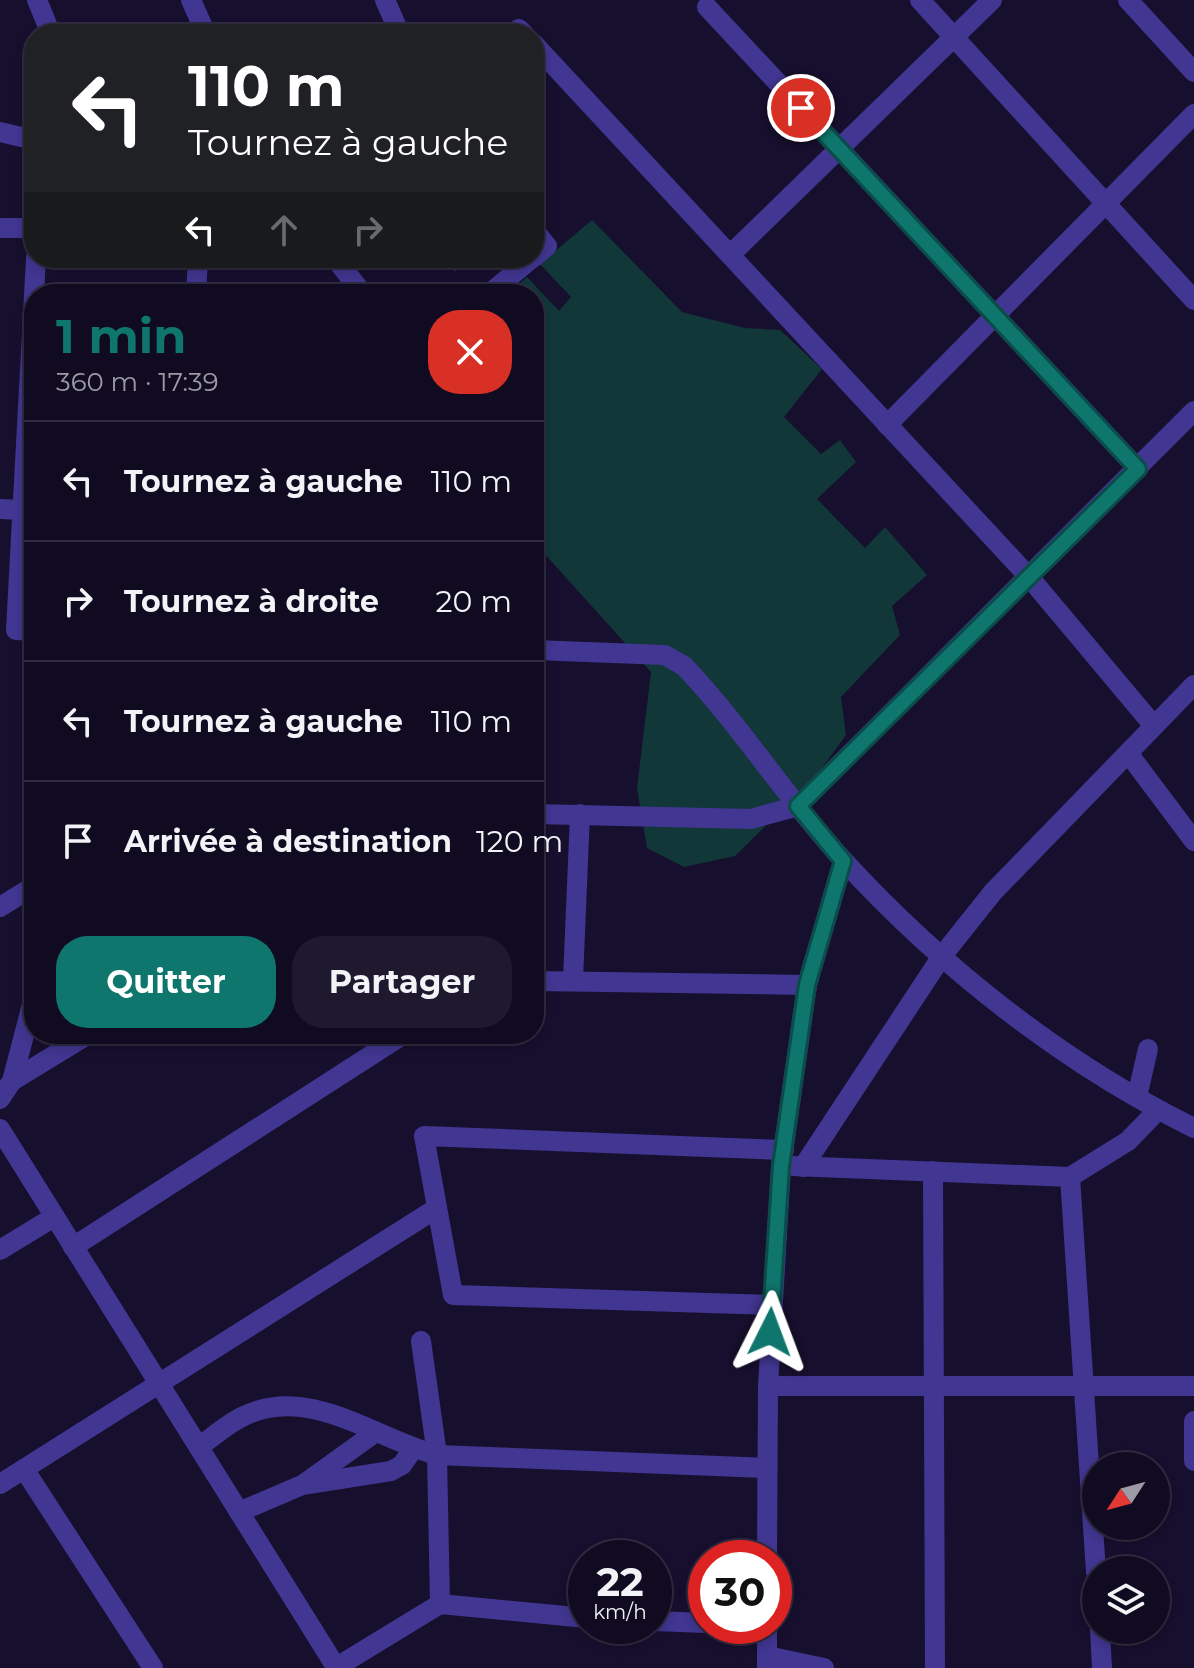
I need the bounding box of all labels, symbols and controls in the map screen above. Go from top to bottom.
text: 110 m [188,52,345,120]
icon: left [56,56,160,160]
pin [767,74,835,142]
icon: arrive [779,86,823,130]
text: Tournez à gauche [188,120,508,164]
icon: left [178,208,222,252]
icon: ahead [262,208,306,252]
icon: right [346,208,390,252]
text: 1 min [56,307,186,365]
button: close [428,310,512,394]
text: 360 m · 17:39 [56,366,218,398]
icon: left [56,459,100,503]
text: Tournez à gauche [124,463,403,500]
text: 110 m [431,463,512,500]
icon: right [56,579,100,623]
text: Tournez à droite [124,583,379,620]
text: 20 m [435,583,512,620]
icon: left [56,699,100,743]
text: Tournez à gauche [124,703,403,740]
text: 110 m [431,703,512,740]
icon: arrive [56,819,100,863]
text: Arrivée à destination [124,823,452,860]
text: 120 m [476,823,563,860]
button: Quitter [56,936,276,1028]
button: Partager [292,936,512,1028]
position arrow [728,1290,812,1374]
north arrow [1082,1452,1170,1540]
map controls [1082,1452,1170,1644]
speed limit sign: 30 [688,1540,792,1644]
button: layers [1082,1556,1170,1644]
text: 22 [596,1557,644,1606]
text: km/h [593,1600,647,1624]

